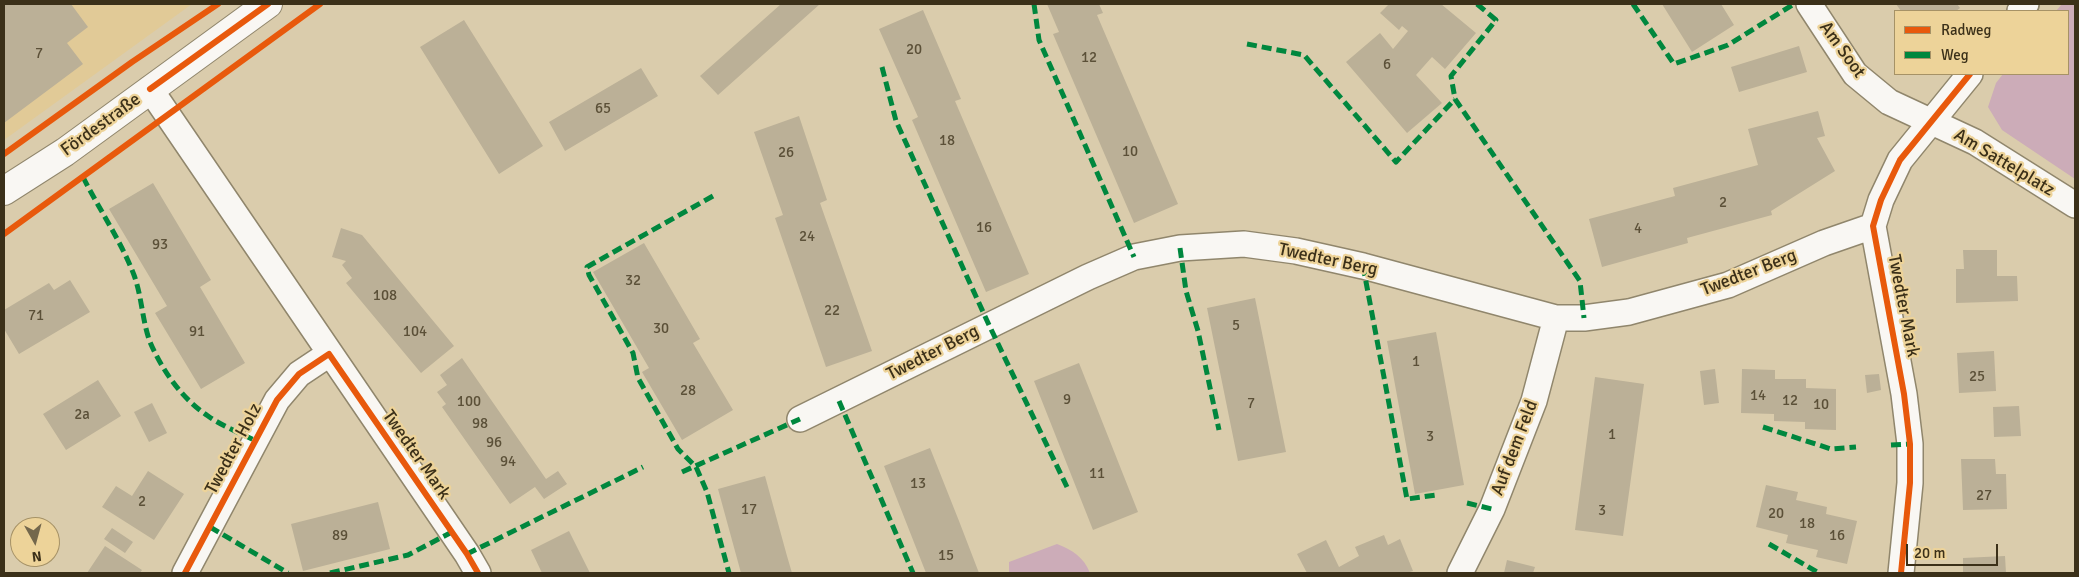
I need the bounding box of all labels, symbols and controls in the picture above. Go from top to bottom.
legend [1894,10,2069,75]
street label: Am Soot [1814,18,1870,82]
text: Radweg [1941,21,1991,39]
house number: 20 [906,41,922,59]
house number: 7 [35,45,43,63]
text: Weg [1941,46,1969,64]
house number: 12 [1081,49,1097,67]
house number: 6 [1383,56,1391,74]
street label: Fördestraße [57,89,145,161]
house number: 65 [595,100,611,118]
street label: Am Sattelplatz [1950,125,2058,201]
house number: 18 [939,132,955,150]
house number: 10 [1122,143,1138,161]
house number: 26 [778,144,794,162]
house number: 2 [1719,194,1727,212]
house number: 16 [976,219,992,237]
house number: 4 [1634,220,1642,238]
house number: 24 [799,228,815,246]
house number: 93 [152,236,168,254]
street label: Twedter Berg [1277,239,1379,281]
street label: Twedter Berg [1698,245,1800,301]
street label: Twedter Mark [1882,253,1924,359]
house number: 32 [625,272,641,290]
house number: 108 [373,287,397,305]
house number: 22 [824,302,840,320]
house number: 71 [28,307,44,325]
house number: 5 [1232,317,1240,335]
house number: 30 [653,320,669,338]
street label: Twedter Berg [883,321,983,385]
house number: 91 [189,323,205,341]
house number: 104 [403,323,427,341]
house number: 1 [1412,353,1420,371]
house number: 25 [1969,368,1985,386]
house number: 28 [680,382,696,400]
house number: 14 [1750,387,1766,405]
house number: 9 [1063,391,1071,409]
house number: 12 [1782,392,1798,410]
house number: 100 [457,393,481,411]
house number: 7 [1247,395,1255,413]
house number: 10 [1813,396,1829,414]
street label: Auf dem Feld [1487,397,1543,499]
street label: Twedter Holz [201,400,267,498]
house number: 2a [74,406,90,424]
street label: Twedter Mark [377,406,455,504]
house number: 98 [472,415,488,433]
house number: 1 [1608,426,1616,444]
house number: 3 [1426,428,1434,446]
house number: 96 [486,434,502,452]
house number: 94 [500,453,516,471]
house number: 11 [1089,465,1105,483]
house number: 13 [910,475,926,493]
house number: 27 [1976,487,1992,505]
house number: 2 [138,493,146,511]
house number: 17 [741,501,757,519]
house number: 3 [1598,502,1606,520]
house number: 20 [1768,505,1784,523]
house number: 18 [1799,515,1815,533]
north arrow [10,517,60,567]
house number: 89 [332,527,348,545]
house number: 16 [1829,527,1845,545]
scale bar [1909,534,2002,566]
text: 20 m [1914,544,1945,562]
text: N [31,547,43,565]
house number: 15 [938,547,954,565]

